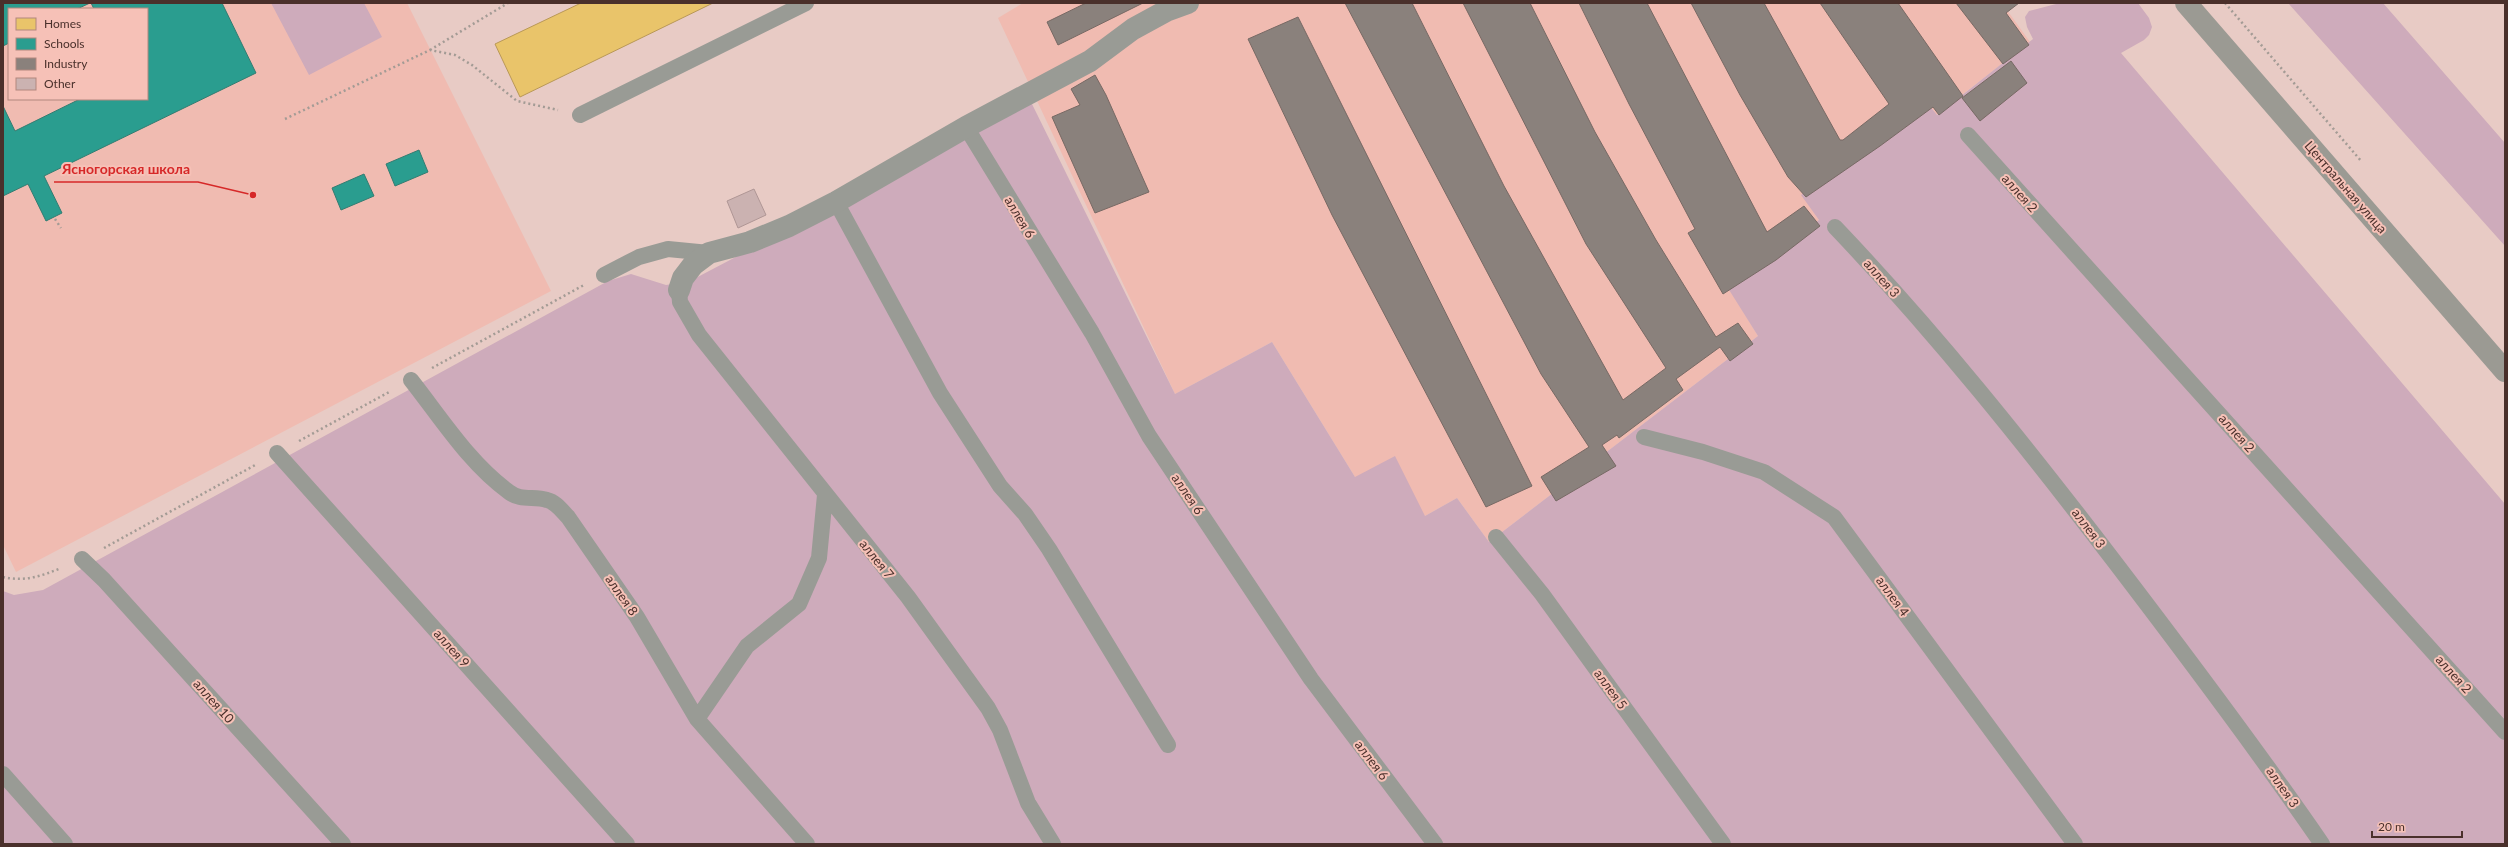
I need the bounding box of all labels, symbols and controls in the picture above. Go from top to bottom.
legend [8,8,148,100]
text: Homes [44,16,81,31]
text: Schools [44,36,85,51]
text: Industry [44,56,88,71]
text: Other [44,76,76,91]
street label: Центральная улица [2302,138,2390,236]
callout: Ясногорская школа [54,156,198,182]
text: Ясногорская школа [61,160,190,177]
street label: аллея 2 [1999,171,2041,215]
street label: аллея 6 [1001,193,1039,241]
street label: аллея 3 [1861,256,1903,300]
street label: аллея 2 [2216,411,2258,455]
street label: аллея 6 [1169,471,1207,517]
street label: аллея 3 [2069,505,2109,551]
street label: аллея 7 [856,536,898,582]
street label: аллея 8 [602,572,642,618]
street label: аллея 4 [1873,573,1913,620]
street label: аллея 9 [431,626,473,670]
street label: аллея 2 [2433,652,2475,696]
street label: аллея 5 [1591,666,1631,712]
street label: аллея 10 [190,676,238,727]
street label: аллея 6 [1352,737,1392,783]
street label: аллея 3 [2263,764,2303,810]
scale bar [2372,813,2462,839]
text: 20 m [2378,819,2405,834]

